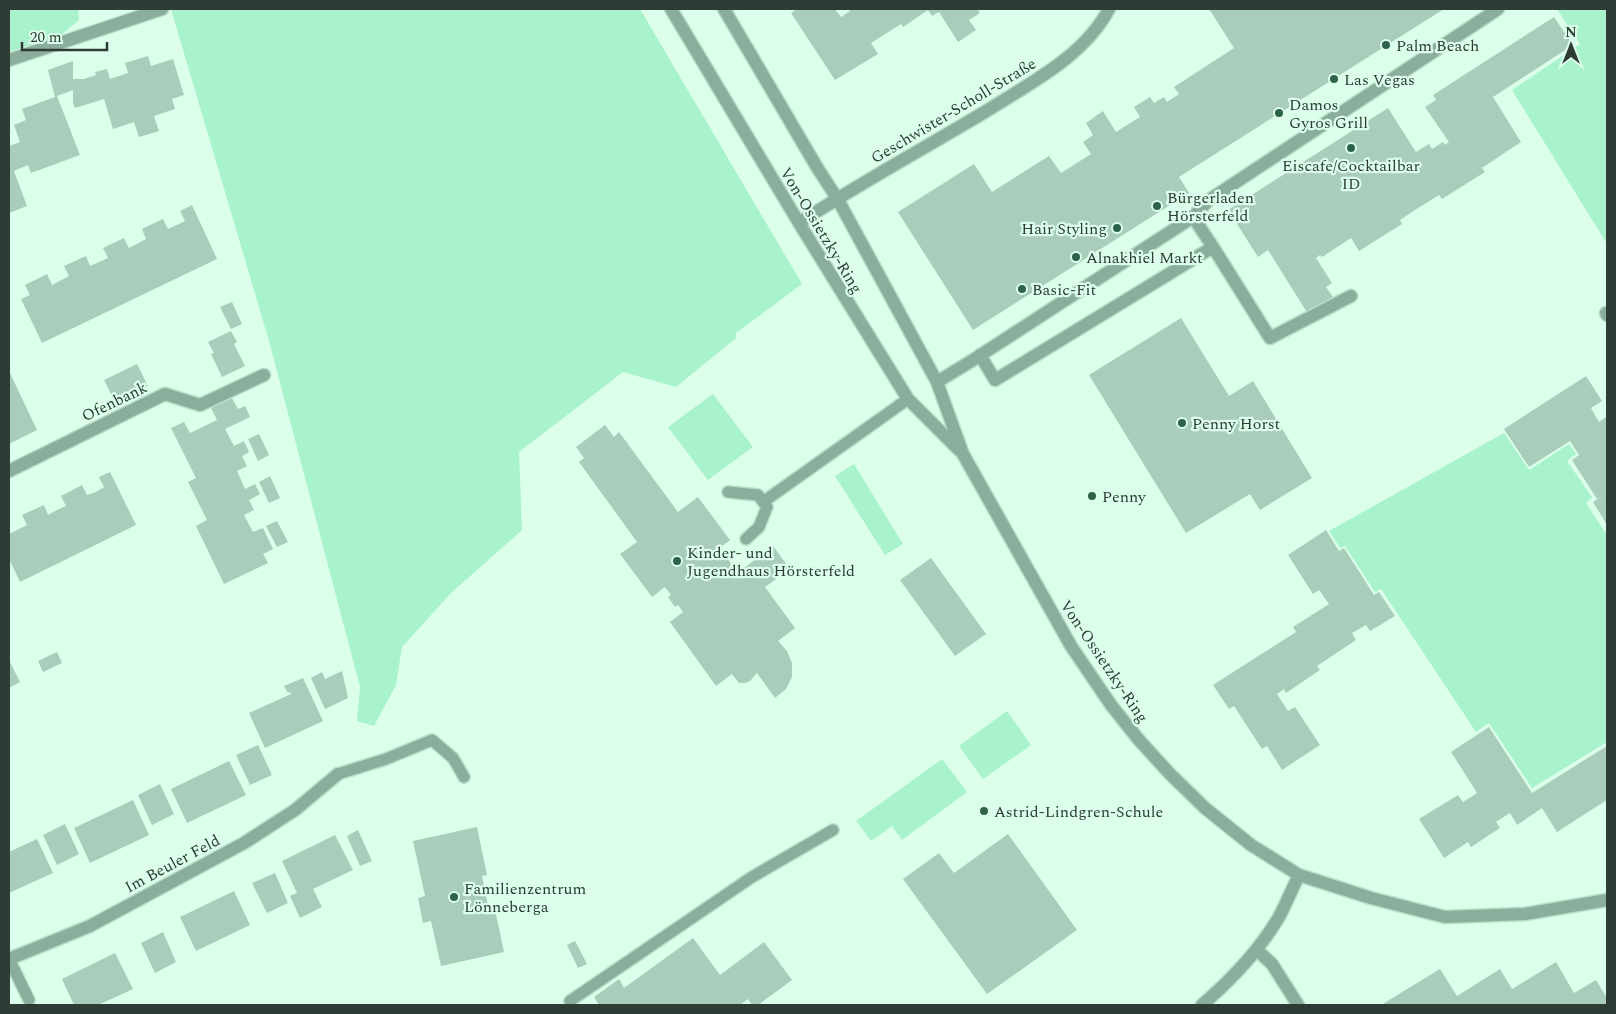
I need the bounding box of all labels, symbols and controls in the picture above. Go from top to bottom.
scale bar [22,20,108,52]
north arrow [1546,20,1596,70]
text: N [1565,22,1577,43]
text: 20 m [30,26,62,49]
place label: Palm Beach [1396,34,1479,58]
marker: Palm Beach [1380,39,1392,51]
street label: Geschwister-Scholl-Straße [866,52,1041,170]
place label: Las Vegas [1344,68,1415,92]
marker: Las Vegas [1328,73,1340,85]
place label: Damos Gyros Grill [1289,93,1368,135]
marker: Damos Gyros Grill [1273,107,1285,119]
marker: Eiscafe/Cocktailbar ID [1345,142,1357,154]
place label: Eiscafe/Cocktailbar ID [1282,154,1420,196]
street label: Von-Ossietzky-Ring [774,163,868,298]
place label: Bürgerladen Hörsterfeld [1167,186,1254,228]
marker: Bürgerladen Hörsterfeld [1151,200,1163,212]
place label: Hair Styling [1021,217,1107,241]
marker: Hair Styling [1111,222,1123,234]
place label: Alnakhiel Markt [1086,246,1203,270]
marker: Alnakhiel Markt [1070,251,1082,263]
place label: Basic-Fit [1032,278,1097,302]
marker: Basic-Fit [1016,283,1028,295]
street label: Ofenbank [77,376,151,428]
place label: Penny Horst [1192,412,1280,436]
marker: Penny Horst [1176,417,1188,429]
place label: Penny [1102,485,1147,509]
marker: Penny [1086,490,1098,502]
place label: Kinder- und Jugendhaus Hörsterfeld [687,541,855,583]
marker: Kinder- und Jugendhaus Hörsterfeld [671,555,683,567]
street label: Von-Ossietzky-Ring [1054,595,1154,728]
place label: Astrid-Lindgren-Schule [994,800,1163,824]
marker: Astrid-Lindgren-Schule [978,805,990,817]
street label: Im Beuler Feld [121,829,224,899]
place label: Familienzentrum Lönneberga [464,877,586,919]
marker: Familienzentrum Lönneberga [448,891,460,903]

